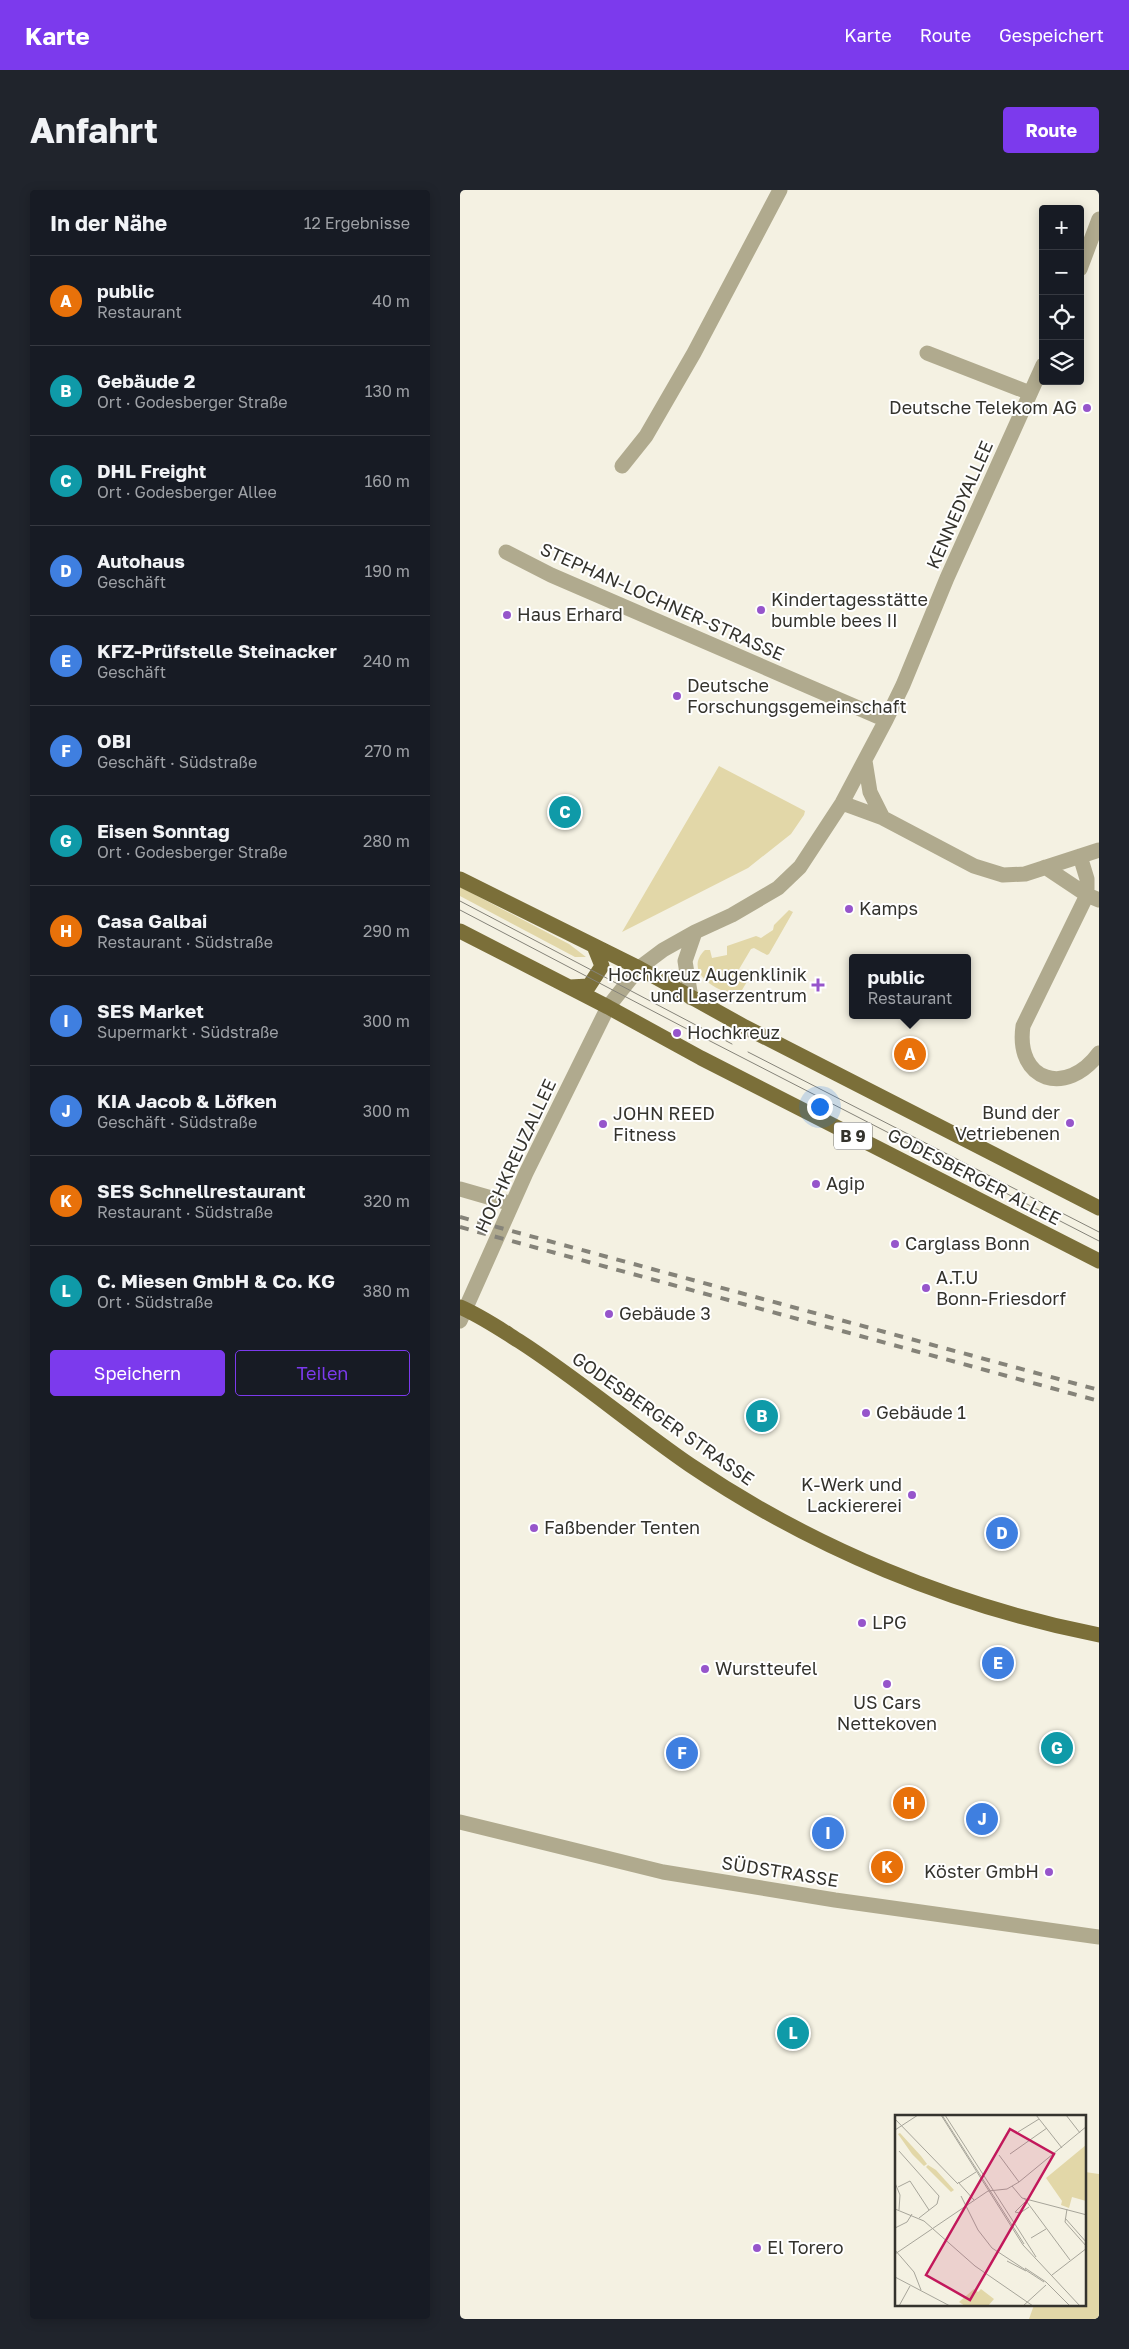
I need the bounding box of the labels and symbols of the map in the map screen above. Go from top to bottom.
place label: Deutsche Telekom AG [889,396,1077,418]
marker: Deutsche Telekom AG [1081,402,1093,414]
street label: KENNEDYALLEE [921,437,997,572]
street label: STEPHAN-LOCHNER-STRASSE [537,537,788,665]
place label: Kindertagesstätte bumble bees II [771,588,928,631]
place label: Haus Erhard [517,603,623,625]
marker: Kindertagesstätte bumble bees II [755,604,767,616]
marker: Haus Erhard [501,609,513,621]
place label: Deutsche Forschungsgemeinschaft [687,674,907,717]
marker: Deutsche Forschungsgemeinschaft [671,690,683,702]
pin: C [549,793,581,831]
place label: Kamps [859,897,918,919]
marker: Kamps [843,903,855,915]
place label: Hochkreuz Augenklinik und Laserzentrum [608,963,807,1006]
marker: Hochkreuz Augenklinik und Laserzentrum [811,978,825,992]
place label: Hochkreuz [687,1021,780,1043]
marker: Hochkreuz [671,1027,683,1039]
pin: A [894,1035,926,1073]
street label: HOCHKREUZALLEE [470,1075,560,1236]
your location [807,1094,833,1120]
place label: Bund der Vetriebenen [955,1101,1060,1144]
place label: JOHN REED Fitness [613,1102,715,1145]
marker: Bund der Vetriebenen [1064,1117,1076,1129]
marker: JOHN REED Fitness [597,1118,609,1130]
road number: B 9 [834,1122,872,1149]
street label: GODESBERGER ALLEE [884,1123,1065,1229]
place label: Agip [826,1172,865,1194]
marker: Agip [810,1178,822,1190]
place label: Carglass Bonn [905,1232,1030,1254]
marker: Carglass Bonn [889,1238,901,1250]
place label: A.T.U Bonn-Friesdorf [936,1266,1067,1309]
marker: A.T.U Bonn-Friesdorf [920,1282,932,1294]
place label: Gebäude 3 [619,1302,711,1324]
marker: Gebäude 3 [603,1308,615,1320]
street label: GODESBERGER STRASSE [568,1347,759,1490]
pin: B [746,1397,778,1435]
place label: Gebäude 1 [876,1401,966,1423]
marker: Gebäude 1 [860,1407,872,1419]
place label: K-Werk und Lackiererei [801,1473,902,1516]
marker: K-Werk und Lackiererei [906,1489,918,1501]
pin: D [986,1514,1018,1552]
place label: Faßbender Tenten [544,1516,700,1538]
marker: Faßbender Tenten [528,1522,540,1534]
place label: LPG [872,1611,907,1633]
marker: LPG [856,1617,868,1629]
pin: E [982,1644,1014,1682]
place label: Wurstteufel [715,1657,818,1679]
marker: Wurstteufel [699,1663,711,1675]
marker: US Cars Nettekoven [881,1678,893,1690]
place label: US Cars Nettekoven [837,1691,937,1734]
pin: G [1041,1729,1073,1767]
pin: F [666,1734,698,1772]
pin: H [893,1784,925,1822]
pin: J [966,1800,998,1838]
pin: I [812,1814,844,1852]
pin: K [871,1848,903,1886]
street label: SÜDSTRASSE [720,1851,840,1891]
place label: Köster GmbH [924,1860,1039,1882]
marker: Köster GmbH [1043,1866,1055,1878]
pin: L [777,2014,809,2052]
inset map [895,2115,1086,2306]
place label: El Torero [767,2236,844,2258]
marker: El Torero [751,2242,763,2254]

